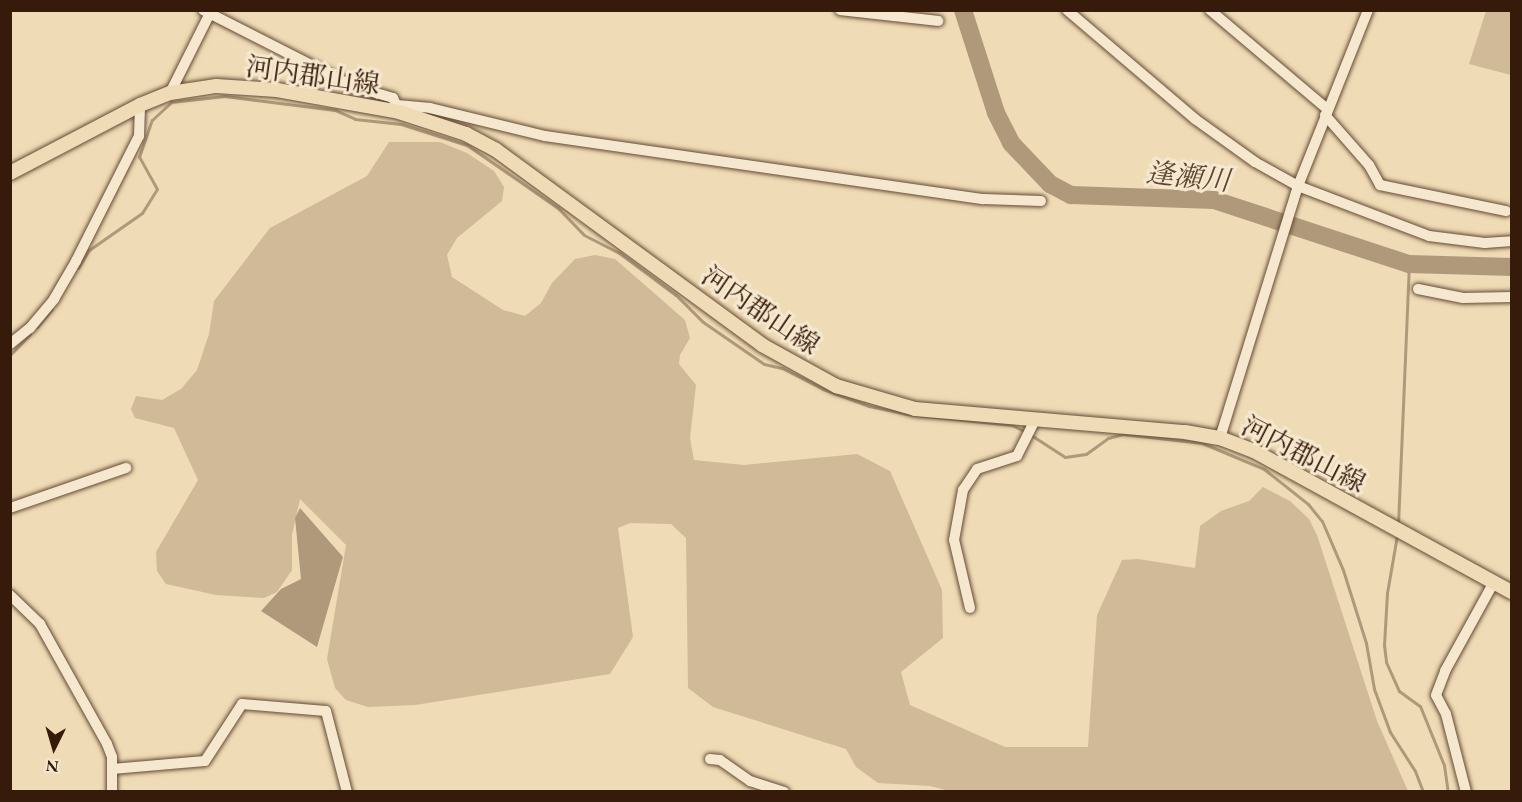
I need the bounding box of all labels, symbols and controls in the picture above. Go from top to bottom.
street label: 河内郡山線 [244,50,382,100]
water label: 逢瀬川 [1144,155,1232,197]
street label: 河内郡山線 [696,259,826,361]
street label: 河内郡山線 [1237,409,1371,499]
north arrow [24,718,84,778]
text: N [45,755,60,777]

